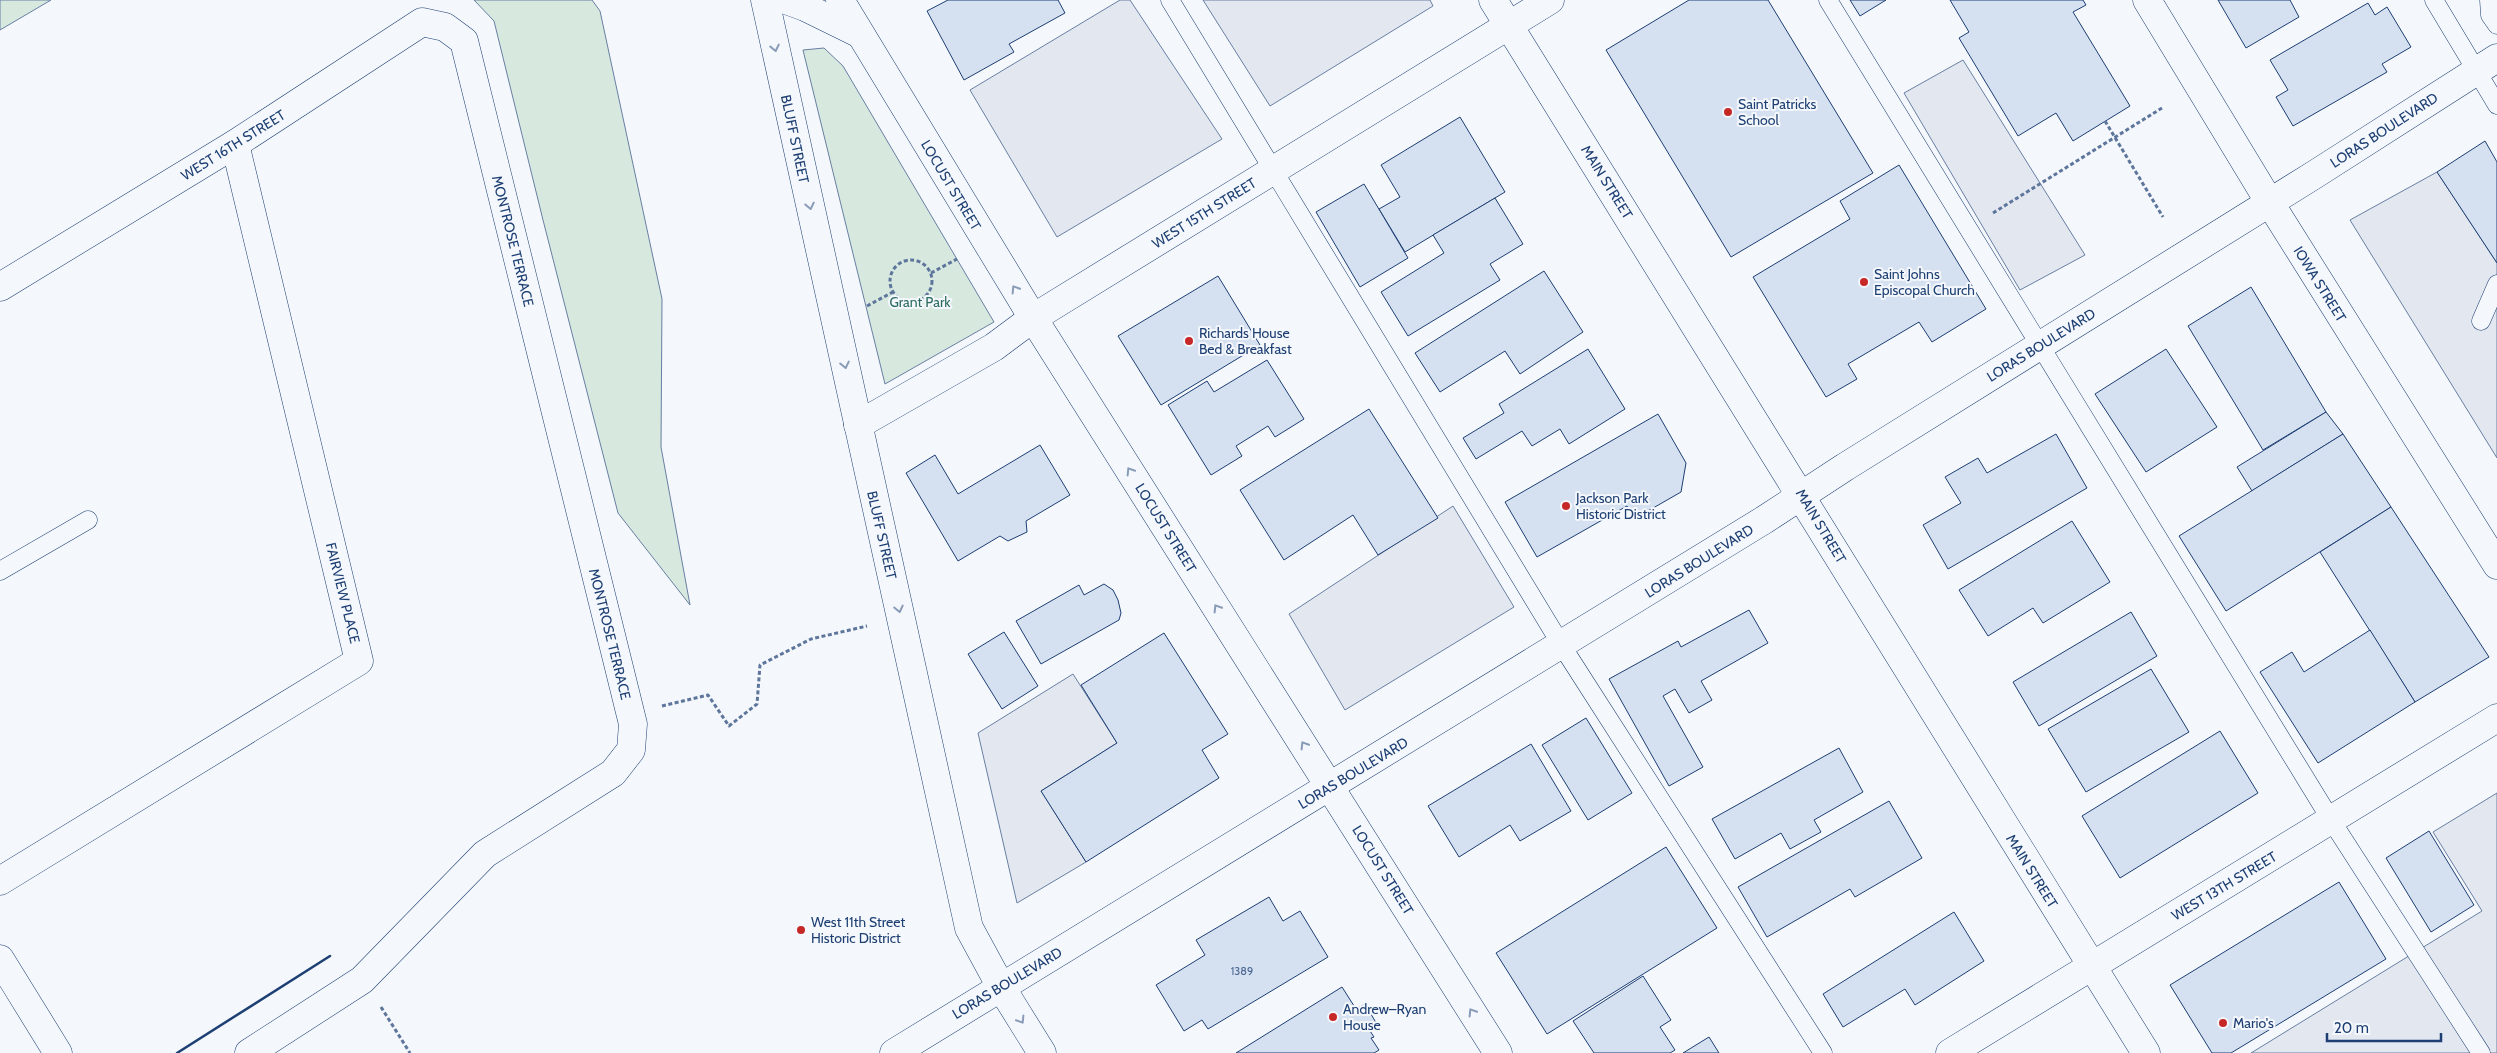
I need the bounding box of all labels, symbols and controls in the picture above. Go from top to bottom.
one-way arrow [770,43,780,52]
street label: LORAS BOULEVARD [2327,88,2441,172]
street label: BLUFF STREET [777,93,813,185]
place label: Saint Patricks School [1738,95,1817,129]
street label: WEST 16TH STREET [178,105,289,184]
marker: Saint Patricks School [1722,106,1734,118]
street label: LOCUST STREET [917,137,985,234]
street label: MAIN STREET [1577,142,1637,223]
street label: MONTROSE TERRACE [488,173,538,309]
street label: WEST 15TH STREET [1149,173,1260,252]
one-way arrow [804,202,815,211]
street label: IOWA STREET [2290,243,2351,326]
place label: Saint Johns Episcopal Church [1874,265,1975,299]
marker: Saint Johns Episcopal Church [1858,276,1870,288]
one-way arrow [1011,286,1021,295]
park label: Grant Park [889,293,951,311]
street label: LORAS BOULEVARD [1983,304,2099,386]
place label: Richards House Bed & Breakfast [1199,324,1292,358]
marker: Richards House Bed & Breakfast [1183,335,1195,347]
one-way arrow [839,361,850,370]
one-way arrow [1126,467,1136,476]
street label: LOCUST STREET [1131,480,1201,577]
street label: MAIN STREET [1792,486,1851,567]
street label: BLUFF STREET [863,489,901,581]
place label: Jackson Park Historic District [1575,489,1666,523]
marker: Jackson Park Historic District [1560,500,1572,512]
street label: LORAS BOULEVARD [1641,520,1757,602]
street label: FAIRVIEW PLACE [322,541,364,646]
street label: MONTROSE TERRACE [585,566,635,702]
one-way arrow [893,605,904,614]
one-way arrow [1214,605,1223,614]
street label: LORAS BOULEVARD [1295,733,1411,813]
one-way arrow [1301,742,1310,751]
street label: LOCUST STREET [1348,822,1418,919]
street label: MAIN STREET [2002,831,2062,912]
street label: WEST 13TH STREET [2168,847,2280,924]
place label: West 11th Street Historic District [811,913,905,947]
marker: West 11th Street Historic District [795,924,807,936]
street label: LORAS BOULEVARD [949,943,1065,1023]
house number: 1389 [1231,964,1253,978]
place label: Andrew–Ryan House [1343,1000,1426,1034]
one-way arrow [1468,1008,1478,1017]
scale bar [2327,1010,2441,1042]
marker: Andrew–Ryan House [1327,1011,1339,1023]
place label: Mario's [2233,1014,2274,1032]
one-way arrow [1015,1015,1025,1024]
marker: Mario's [2217,1017,2229,1029]
text: 20 m [2334,1019,2369,1037]

